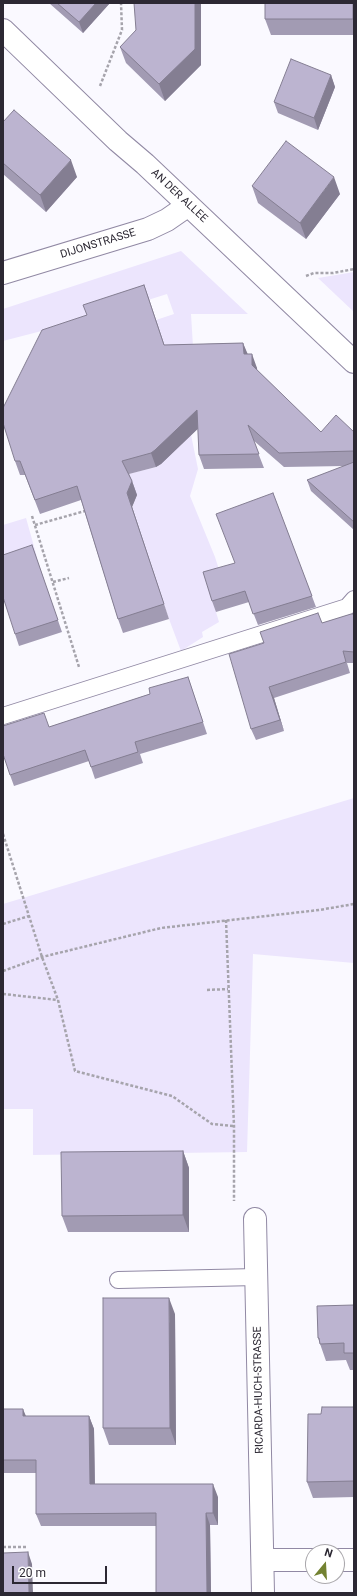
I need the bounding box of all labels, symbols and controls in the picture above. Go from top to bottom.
street label: AN DER ALLEE [148,167,210,225]
street label: DIJONSTRASSE [59,226,137,262]
street label: RICARDA-HUCH-STRASSE [251,1326,267,1454]
north arrow [305,1544,345,1584]
text: N [323,1546,334,1560]
scale bar [14,1558,109,1584]
text: 20 m [19,1566,46,1580]

